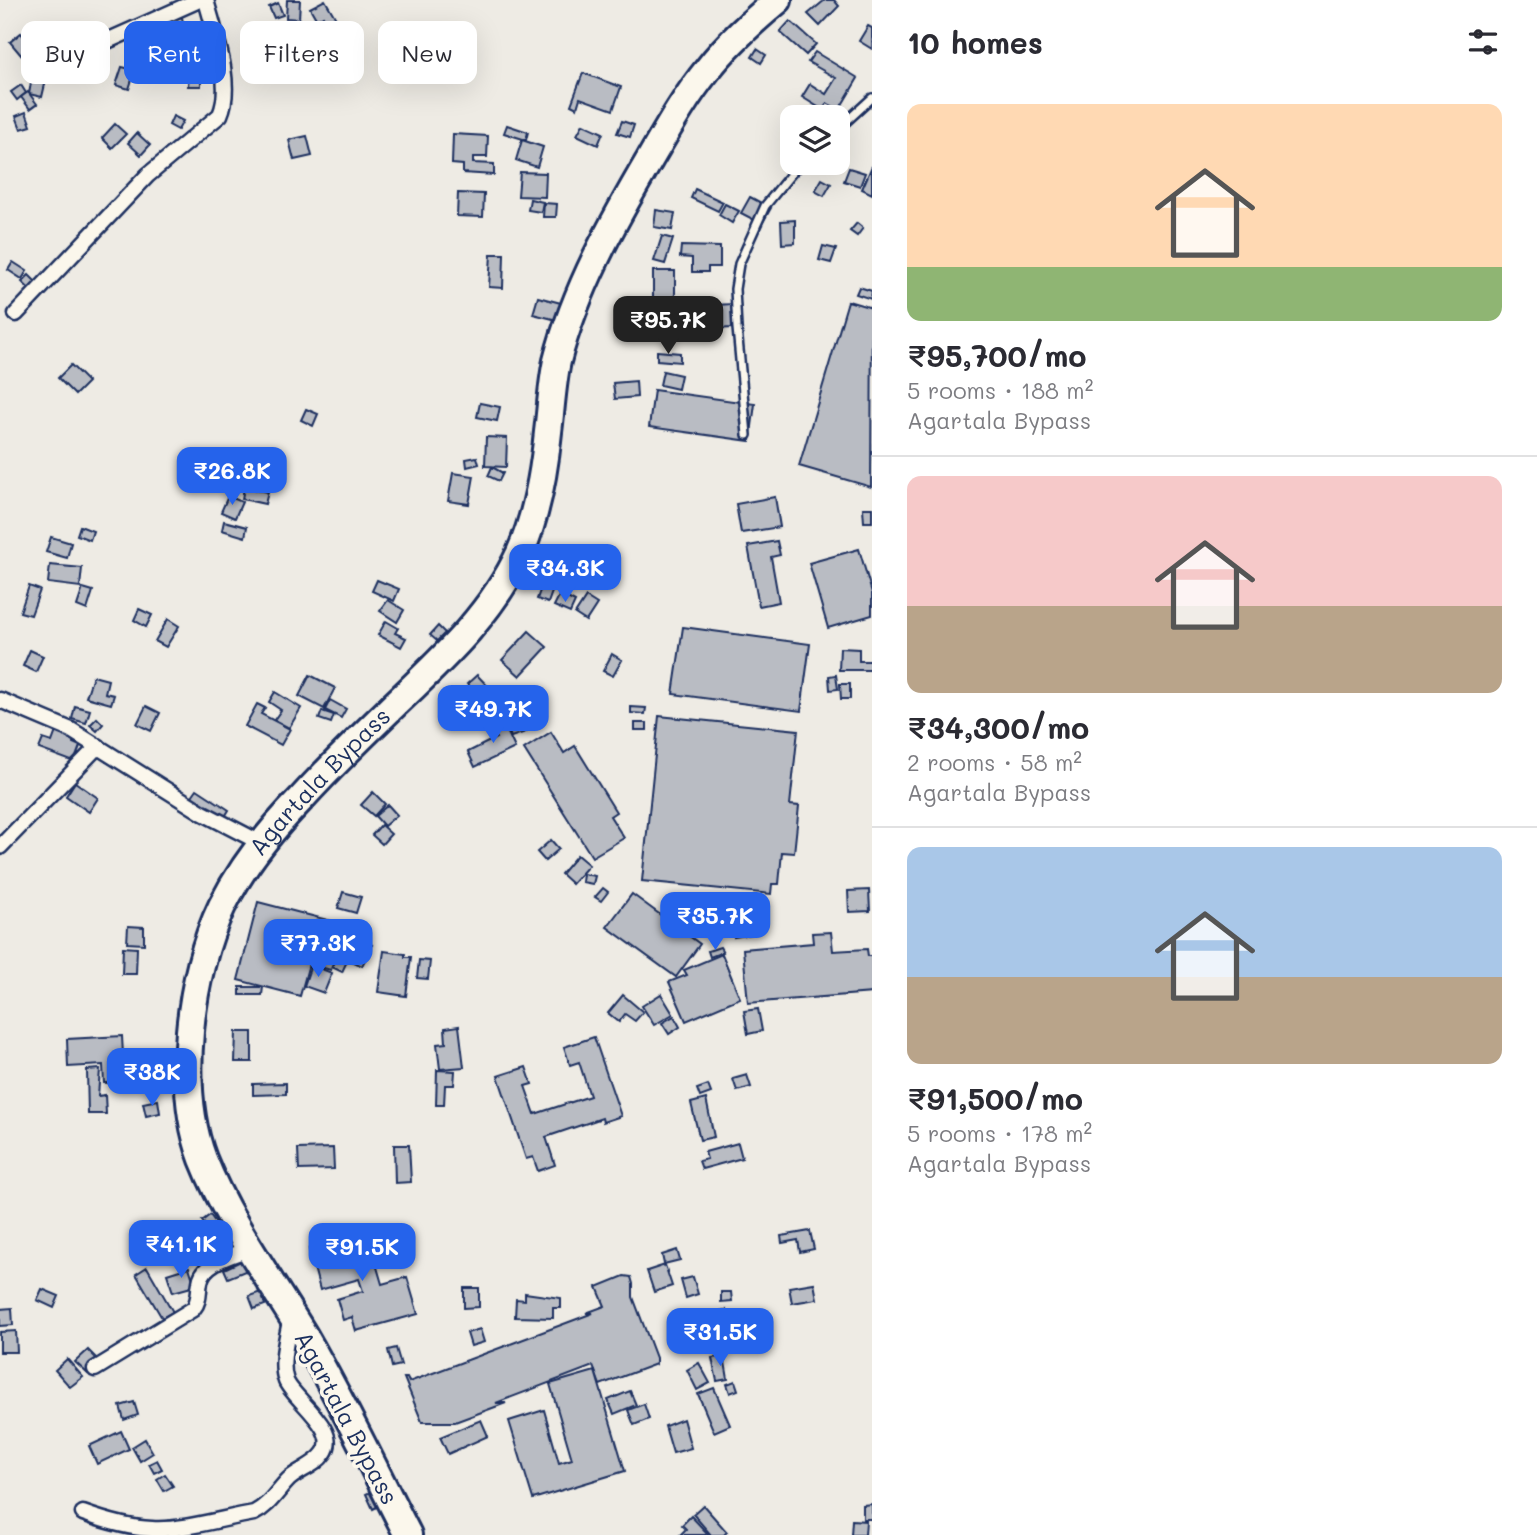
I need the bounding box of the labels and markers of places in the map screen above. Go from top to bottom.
pin: ₹95.7K [611,296,725,356]
pin: ₹26.8K [175,448,289,507]
pin: ₹34.3K [508,544,622,604]
pin: ₹49.7K [436,686,550,745]
pin: ₹35.7K [658,892,772,952]
pin: ₹77.3K [261,920,375,979]
pin: ₹38K [111,1048,193,1108]
pin: ₹41.1K [124,1220,238,1280]
pin: ₹91.5K [305,1224,419,1283]
pin: ₹31.5K [663,1308,777,1368]

